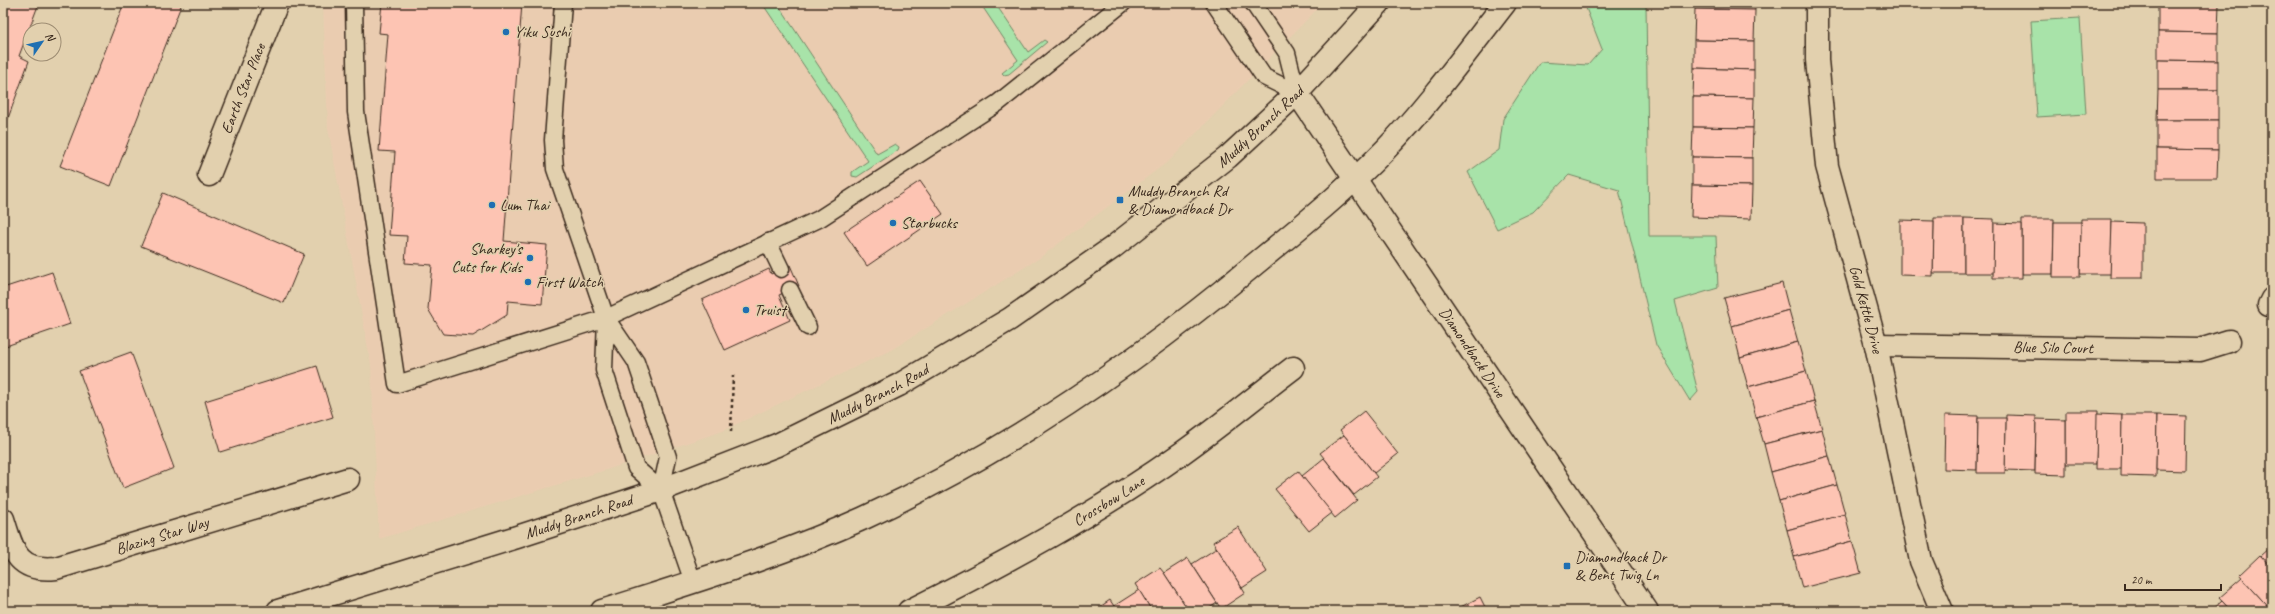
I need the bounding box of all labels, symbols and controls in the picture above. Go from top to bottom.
north arrow [22,22,62,62]
place label: Yiku Sushi [514,22,572,42]
marker: Yiku Sushi [501,27,511,37]
text: N [43,30,59,45]
street label: Earth Star Place [216,39,271,137]
street label: Muddy Branch Road [1213,80,1310,172]
place label: Muddy Branch Rd & Diamondback Dr [1128,181,1234,219]
place label: Lum Thai [500,195,551,215]
marker: Muddy Branch Rd & Diamondback Dr [1115,195,1125,205]
marker: Lum Thai [487,200,497,210]
place label: Starbucks [901,213,959,233]
marker: Starbucks [888,218,898,228]
place label: Sharkey's Cuts for Kids [451,239,524,277]
marker: Sharkey's Cuts for Kids [525,253,535,263]
street label: Gold Kettle Drive [1845,263,1888,357]
place label: First Watch [536,272,604,292]
marker: First Watch [523,277,533,287]
place label: Truist [754,300,788,320]
street label: Diamondback Drive [1435,303,1511,403]
marker: Truist [741,305,751,315]
street label: Blue Silo Court [2013,337,2095,358]
street label: Muddy Branch Road [824,358,935,429]
street label: Crossbow Lane [1069,470,1150,531]
street label: Muddy Branch Road [522,489,637,544]
street label: Blazing Star Way [113,512,212,559]
place label: Diamondback Dr & Bent Twig Ln [1575,547,1669,585]
marker: Diamondback Dr & Bent Twig Ln [1562,561,1572,571]
scale bar [2125,566,2221,592]
text: 20 m [2131,572,2153,588]

